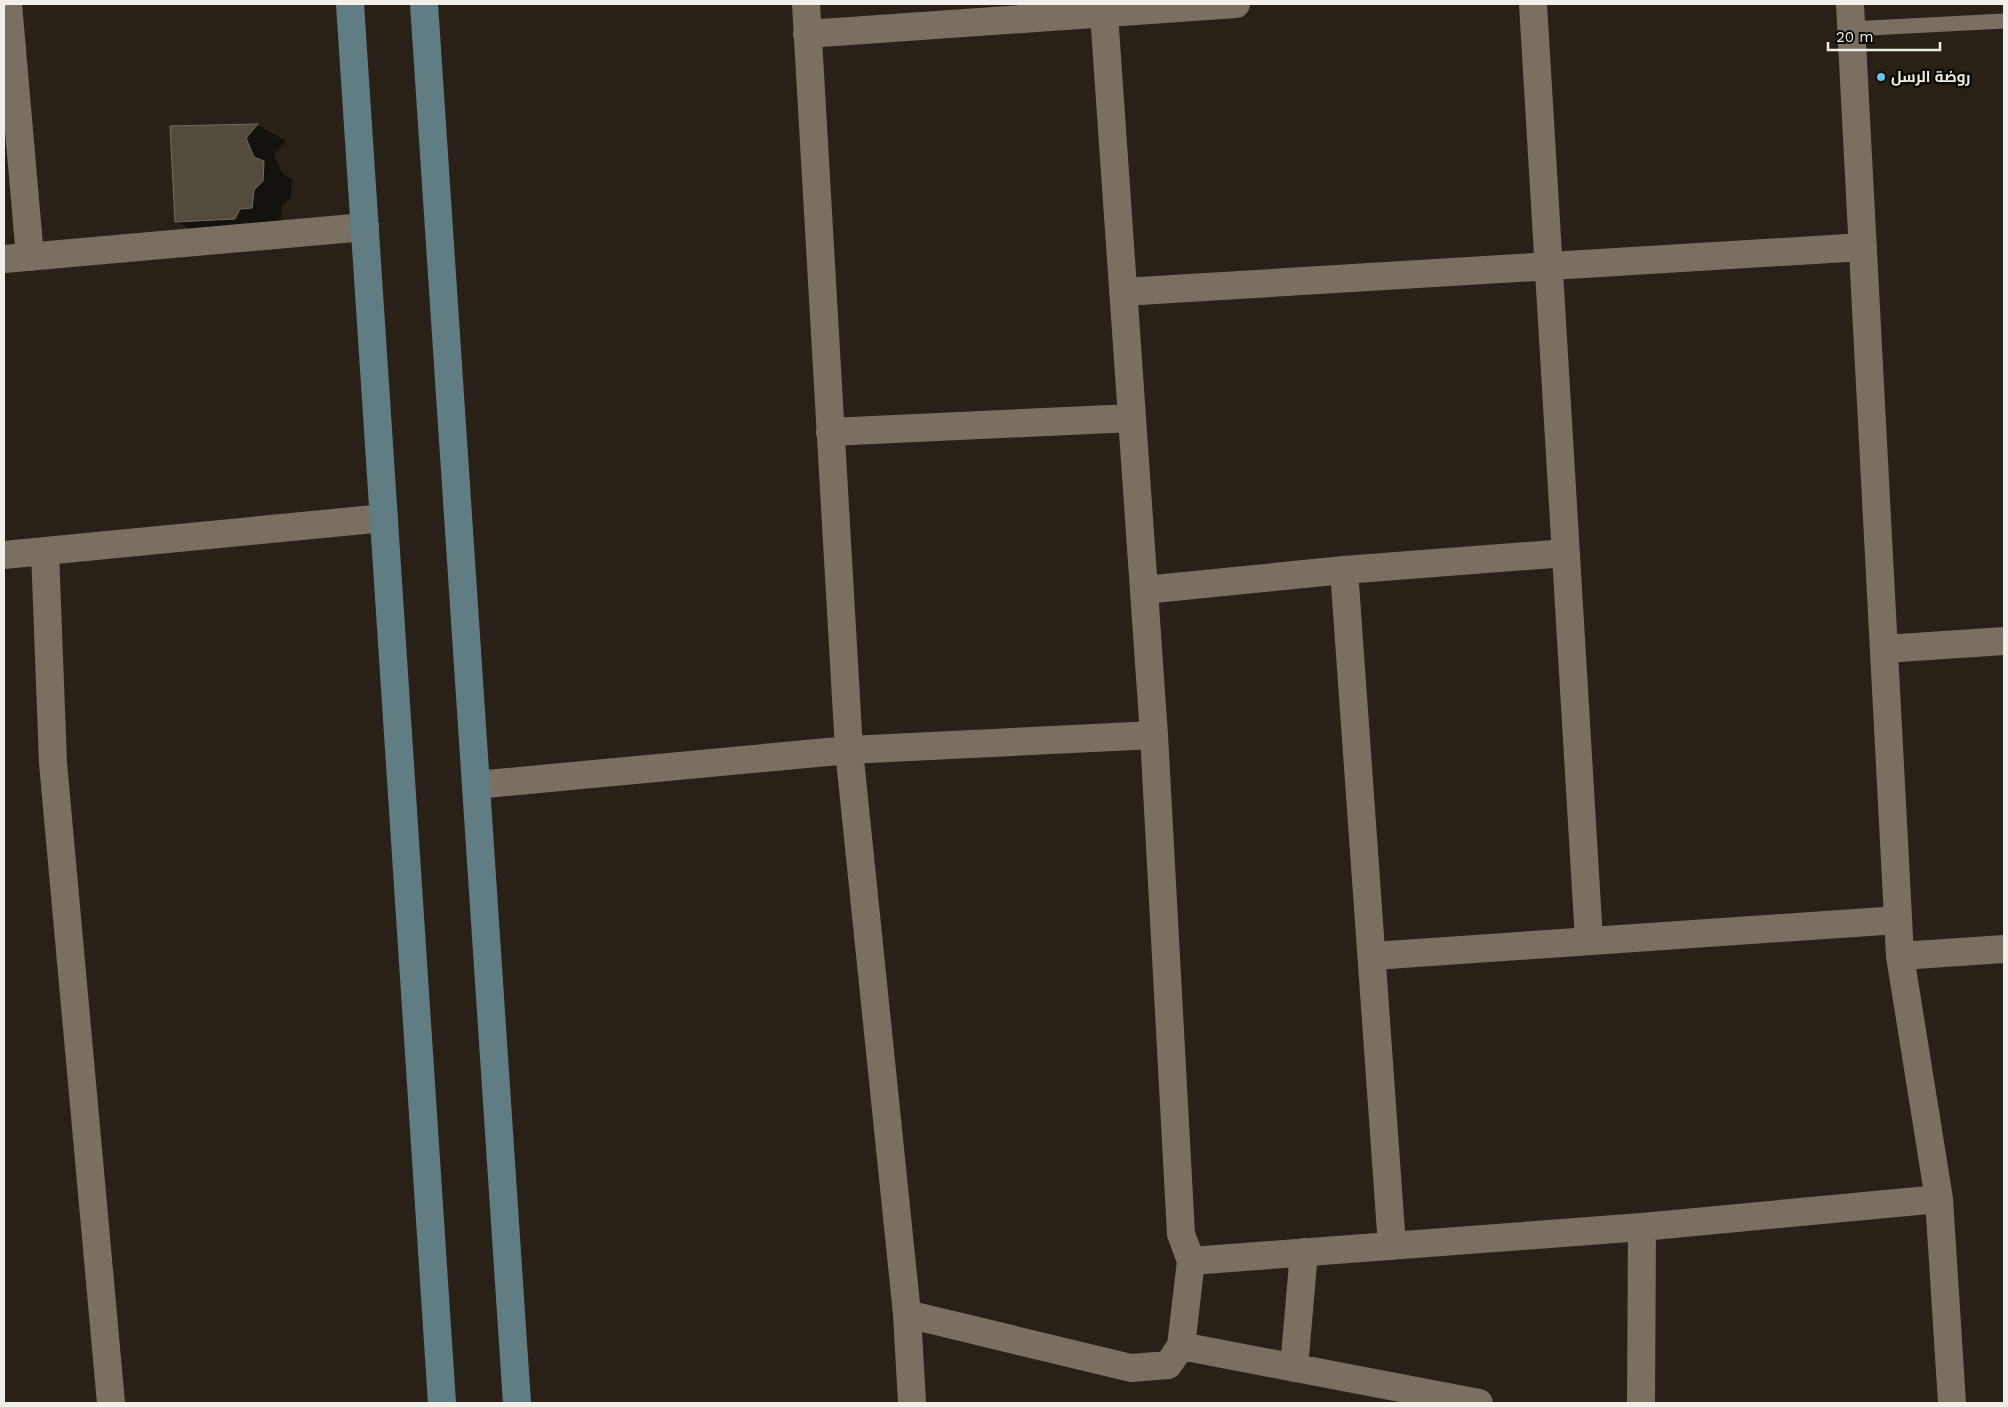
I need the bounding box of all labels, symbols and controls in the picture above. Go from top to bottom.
scale bar [1828,20,1940,52]
text: 20 m [1836,28,1874,46]
place label: روضة الرسل [1891,68,1970,86]
marker: روضة الرسل [1875,71,1887,83]

